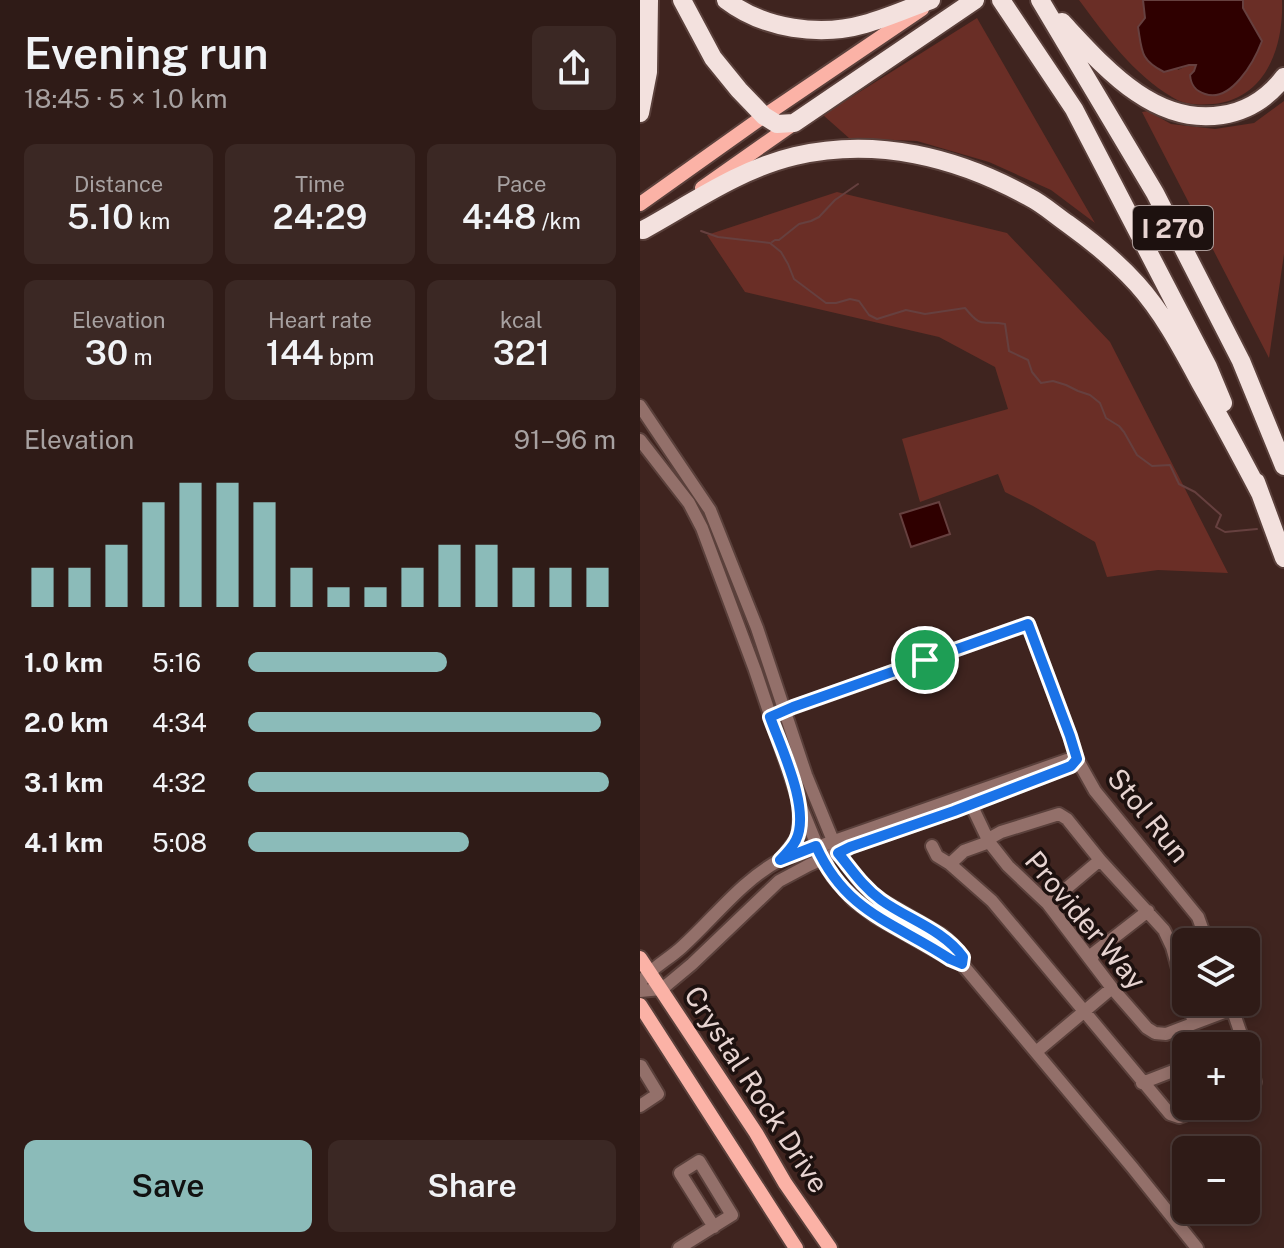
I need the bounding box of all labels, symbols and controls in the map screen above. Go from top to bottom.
button: share [532,26,616,110]
text: Evening run [24,27,269,79]
text: 18:45 · 5 × 1.0 km [24,83,227,114]
text: Distance [74,171,163,197]
text: Time [295,171,345,197]
text: Pace [496,171,546,197]
text: 5.10 [67,197,134,237]
text: 24:29 [273,197,367,237]
text: 4:48 [462,197,536,237]
road number: I 270 [1133,206,1213,250]
text: km [134,208,170,234]
text: /km [536,208,581,234]
text: Elevation [72,307,165,333]
text: Heart rate [268,307,372,333]
text: kcal [500,307,543,333]
text: 30 [85,333,128,373]
text: 144 [266,333,324,373]
text: 321 [493,333,550,373]
text: m [128,344,153,370]
text: bpm [324,344,374,370]
text: Elevation [24,424,134,455]
text: 91–96 m [514,424,616,455]
pin [891,626,959,694]
icon: arrive [903,638,947,682]
text: 1.0 km [24,647,103,678]
text: 5:16 [152,647,201,678]
text: 2.0 km [24,707,109,738]
text: 4:34 [152,707,207,738]
street label: Stol Run [1101,761,1197,869]
text: 3.1 km [24,767,104,798]
text: 4:32 [152,767,206,798]
text: 4.1 km [24,827,103,858]
text: 5:08 [152,827,207,858]
street label: Provider Way [1019,844,1153,996]
map controls [1172,928,1260,1224]
button: layers [1172,928,1260,1016]
street label: Crystal Rock Drive [678,980,836,1198]
button: + [1172,1032,1260,1120]
button: − [1172,1136,1260,1224]
button: Save [24,1140,312,1232]
button: Share [328,1140,616,1232]

